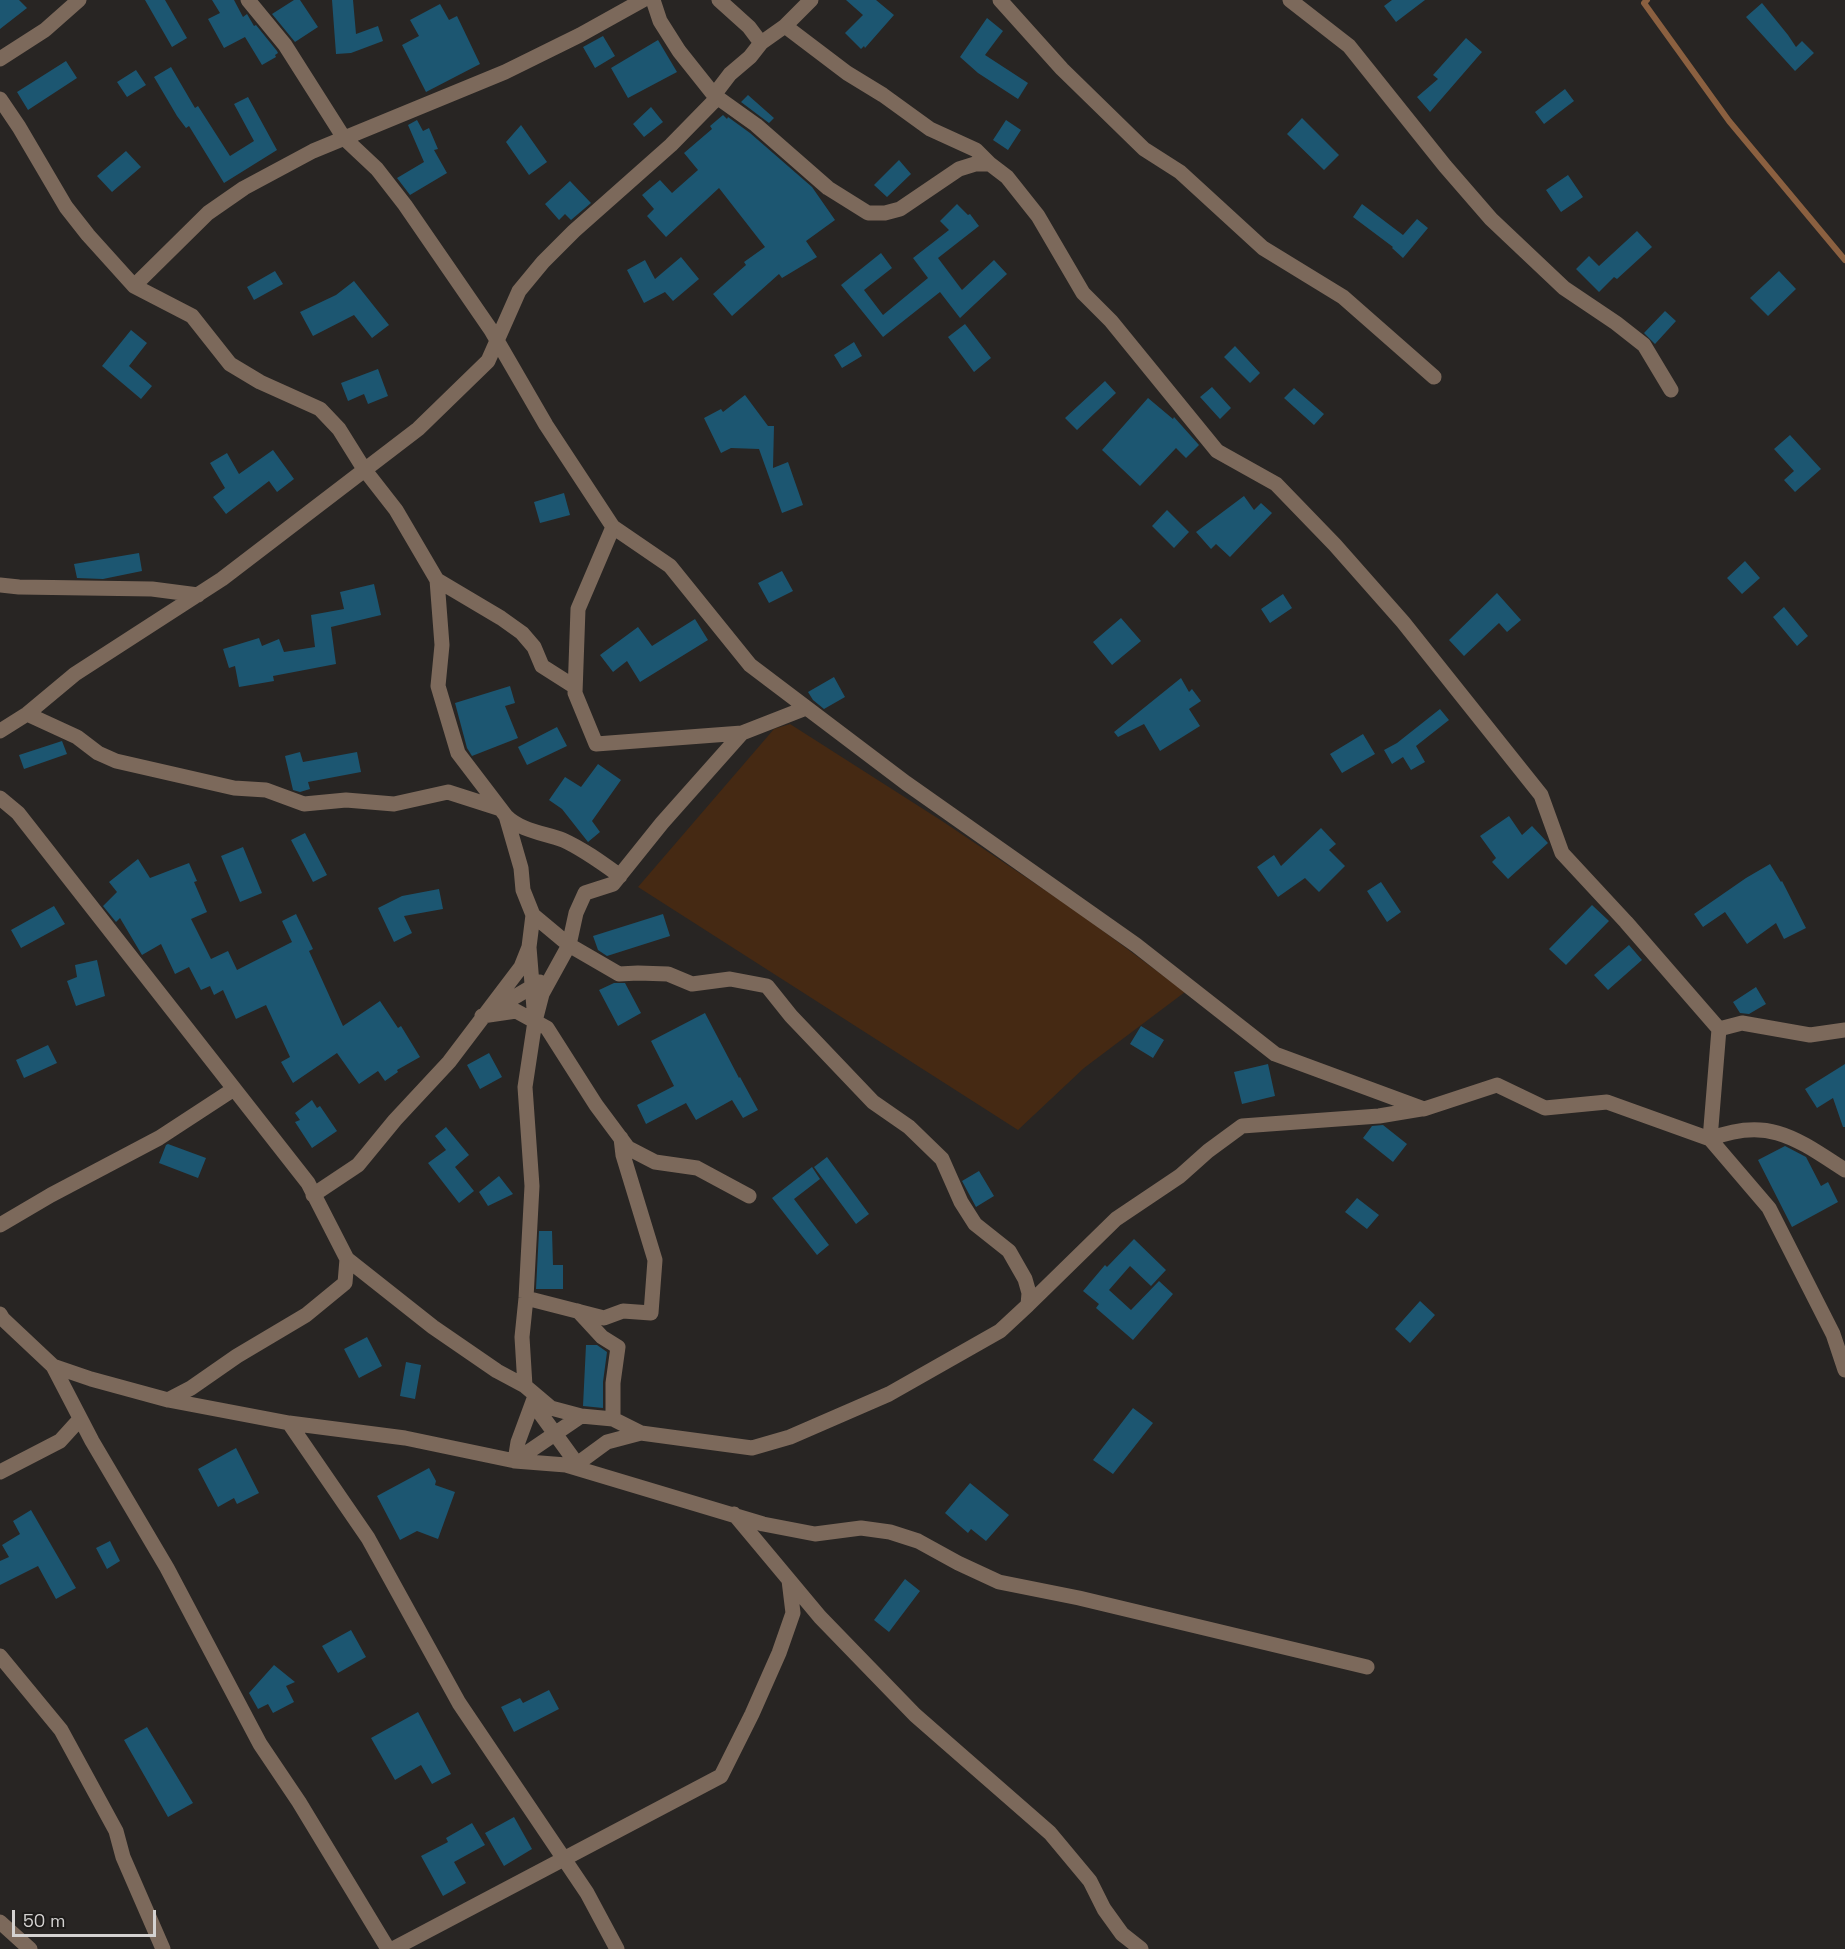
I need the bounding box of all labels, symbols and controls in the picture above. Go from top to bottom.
scale bar [15,1898,159,1936]
text: 50 m [23,1909,65,1932]

